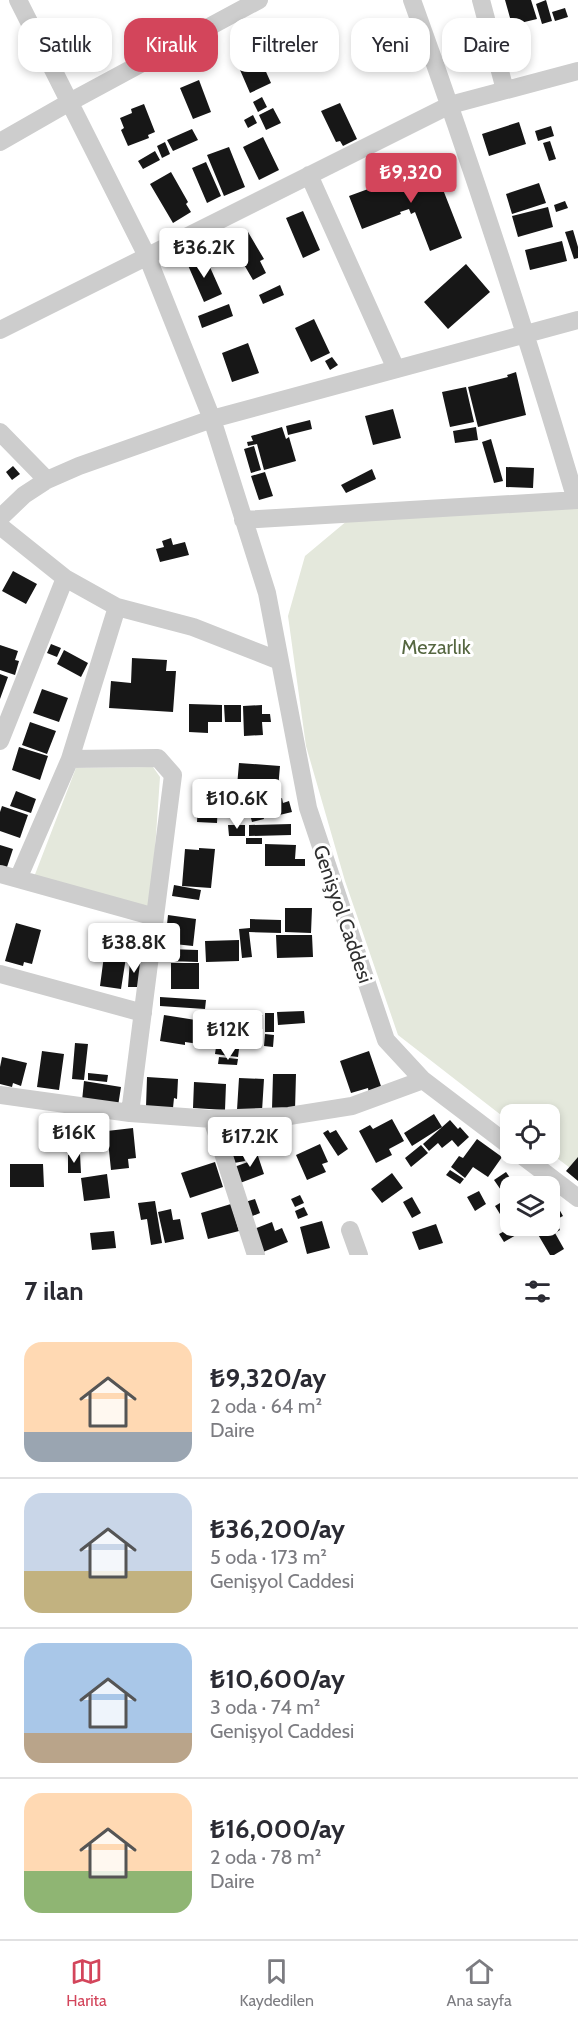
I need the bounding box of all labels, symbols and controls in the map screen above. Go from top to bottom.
chip: Satılık [18,18,112,72]
chip: Kiralık [124,18,218,72]
chip: Filtreler [230,18,339,72]
chip: Yeni [351,18,430,72]
chip: Daire [442,18,531,72]
pin: ₺9,320 [362,153,460,204]
text: ₺9,320 [380,160,442,184]
pin: ₺36.2K [155,228,253,279]
text: ₺36.2K [173,235,235,259]
park label: Mezarlık [401,635,471,659]
pin: ₺10.6K [188,779,286,830]
text: ₺10.6K [206,786,268,810]
street label: Genişyol Caddesi [308,842,378,986]
pin: ₺38.8K [85,923,183,974]
text: ₺38.8K [102,930,166,954]
pin: ₺12K [192,1010,264,1061]
text: ₺12K [207,1017,249,1041]
map controls [500,1104,560,1236]
button: locate [500,1104,560,1164]
pin: ₺16K [38,1113,110,1164]
pin: ₺17.2K [201,1117,299,1168]
text: ₺16K [52,1120,96,1144]
text: ₺17.2K [222,1124,278,1148]
button: layers [500,1176,560,1236]
text: 7 ilan [24,1275,84,1307]
icon: filters [521,1275,554,1308]
text: ₺9,320/ay [210,1362,326,1394]
icon: home [72,1366,144,1438]
text: 2 oda · 64 m² [210,1394,322,1418]
text: Daire [210,1418,255,1442]
text: ₺36,200/ay [210,1513,345,1545]
icon: home [72,1517,144,1589]
text: 5 oda · 173 m² [210,1545,327,1569]
text: Genişyol Caddesi [210,1569,354,1593]
text: ₺10,600/ay [210,1663,345,1695]
icon: home [72,1667,144,1739]
text: 3 oda · 74 m² [210,1695,320,1719]
text: Genişyol Caddesi [210,1719,354,1743]
text: ₺16,000/ay [210,1813,345,1845]
icon: home [72,1817,144,1889]
text: 2 oda · 78 m² [210,1845,321,1869]
text: Daire [210,1869,255,1893]
tab: Harita [66,1955,107,2010]
tab: Kaydedilen [239,1955,314,2010]
tab: Ana sayfa [447,1955,512,2010]

